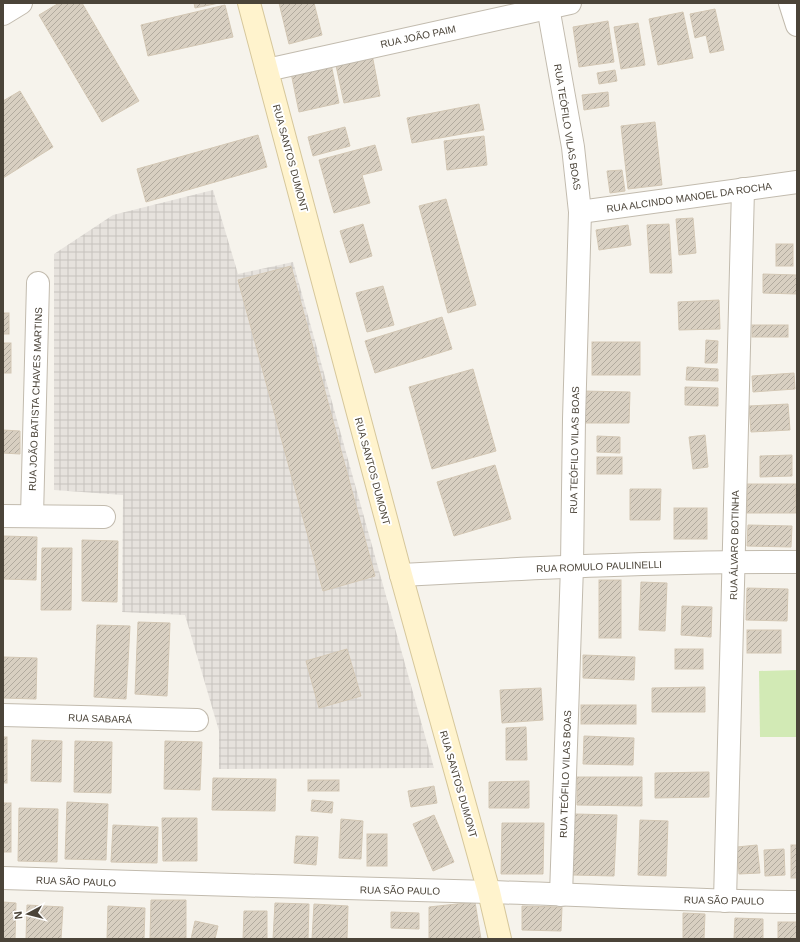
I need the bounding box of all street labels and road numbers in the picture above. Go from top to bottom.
street label: RUA JOÃO PAIM [379,22,457,50]
street label: RUA TEÓFILO VILAS BOAS [552,63,584,191]
street label: RUA SANTOS DUMONT [271,103,310,213]
street label: RUA ALCINDO MANOEL DA ROCHA [606,180,773,215]
street label: RUA JOÃO BATISTA CHAVES MARTINS [26,307,44,491]
street label: RUA TEÓFILO VILAS BOAS [567,386,581,514]
street label: RUA SANTOS DUMONT [353,416,392,526]
street label: RUA ÁLVARO BOTINHA [727,490,741,600]
street label: RUA ROMULO PAULINELLI [536,559,662,574]
street label: RUA TEÓFILO VILAS BOAS [557,710,573,838]
street label: RUA SABARÁ [68,711,132,725]
street label: RUA SANTOS DUMONT [438,729,479,839]
street label: RUA SÃO PAULO [36,874,117,888]
street label: RUA SÃO PAULO [360,883,441,897]
street label: RUA SÃO PAULO [684,893,765,907]

